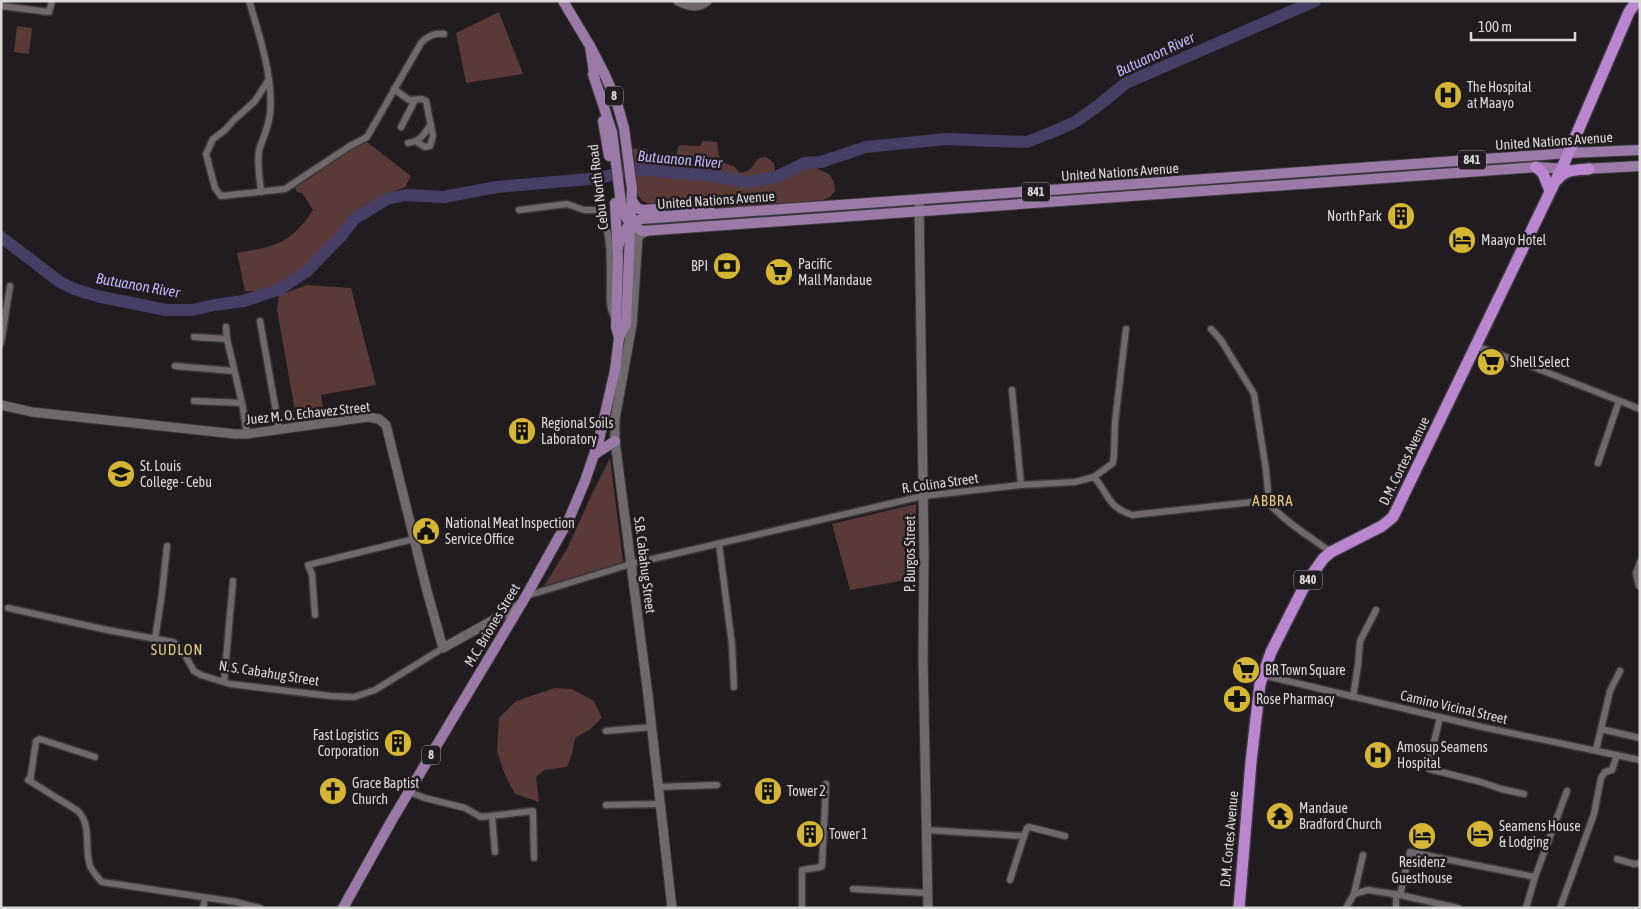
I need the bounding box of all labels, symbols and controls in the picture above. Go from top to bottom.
scale bar [1471,10,1575,42]
text: 100 m [1478,18,1512,35]
water label: Butuanon River [1113,28,1198,80]
place label: The Hospital at Maayo [1467,79,1532,111]
hospital icon: The Hospital at Maayo [1433,80,1463,110]
road number: 8 [605,86,623,105]
street label: United Nations Avenue [1495,129,1613,153]
street label: Cebu North Road [585,143,611,231]
water label: Butuanon River [637,147,724,171]
road number: 841 [1458,150,1486,170]
street label: United Nations Avenue [1061,160,1179,184]
road number: 841 [1022,182,1050,202]
street label: United Nations Avenue [657,188,775,212]
building icon: North Park [1386,201,1416,231]
place label: North Park [1327,208,1382,224]
hotel icon: Maayo Hotel [1447,225,1477,255]
place label: Maayo Hotel [1481,232,1546,248]
bank icon: BPI [712,251,742,281]
place label: Pacific Mall Mandaue [798,256,872,288]
supermarket icon: Pacific Mall Mandaue [764,257,794,287]
place label: BPI [691,258,708,274]
water label: Butuanon River [95,269,182,301]
supermarket icon: Shell Select [1476,347,1506,377]
place label: Shell Select [1510,354,1570,370]
street label: Juez M. O. Echavez Street [245,399,371,427]
street label: D.M. Cortes Avenue [1376,414,1432,508]
place label: Regional Soils Laboratory [541,415,613,447]
building icon: Regional Soils Laboratory [507,416,537,446]
place label: St. Louis College - Cebu [140,458,212,490]
school or university icon: St. Louis College - Cebu [106,459,136,489]
street label: R. Colina Street [901,470,979,496]
district label: ABBRA [1252,492,1294,509]
place label: National Meat Inspection Service Office [445,515,575,547]
public building icon: National Meat Inspection Service Office [411,516,441,546]
street label: S.B. Cabahug Street [631,516,659,614]
street label: P. Burgos Street [902,516,918,592]
road number: 840 [1294,570,1322,590]
street label: M.C. Briones Street [461,581,523,669]
district label: SUDLON [151,641,203,658]
supermarket icon: BR Town Square [1231,655,1261,685]
street label: N. S. Cabahug Street [218,657,320,689]
place label: BR Town Square [1265,662,1346,678]
pharmacy icon: Rose Pharmacy [1222,684,1252,714]
street label: Camino Vicinal Street [1399,687,1509,727]
place label: Rose Pharmacy [1256,691,1335,707]
place label: Fast Logistics Corporation [313,727,379,759]
building icon: Fast Logistics Corporation [383,728,413,758]
place label: Amosup Seamens Hospital [1397,739,1488,771]
hospital icon: Amosup Seamens Hospital [1363,740,1393,770]
road number: 8 [422,746,440,764]
place label: Grace Baptist Church [352,775,419,807]
church icon: Grace Baptist Church [318,776,348,806]
building icon: Tower 2 [753,776,783,806]
place label: Tower 2 [787,783,826,799]
street label: D.M. Cortes Avenue [1217,790,1241,888]
place label: Mandaue Bradford Church [1299,800,1382,832]
temple icon: Mandaue Bradford Church [1265,801,1295,831]
place label: Seamens House & Lodging [1499,818,1581,850]
building icon: Tower 1 [795,819,825,849]
hotel icon: Seamens House & Lodging [1465,819,1495,849]
hotel icon: Residenz Guesthouse [1407,821,1437,851]
place label: Tower 1 [829,826,868,842]
place label: Residenz Guesthouse [1392,854,1452,886]

